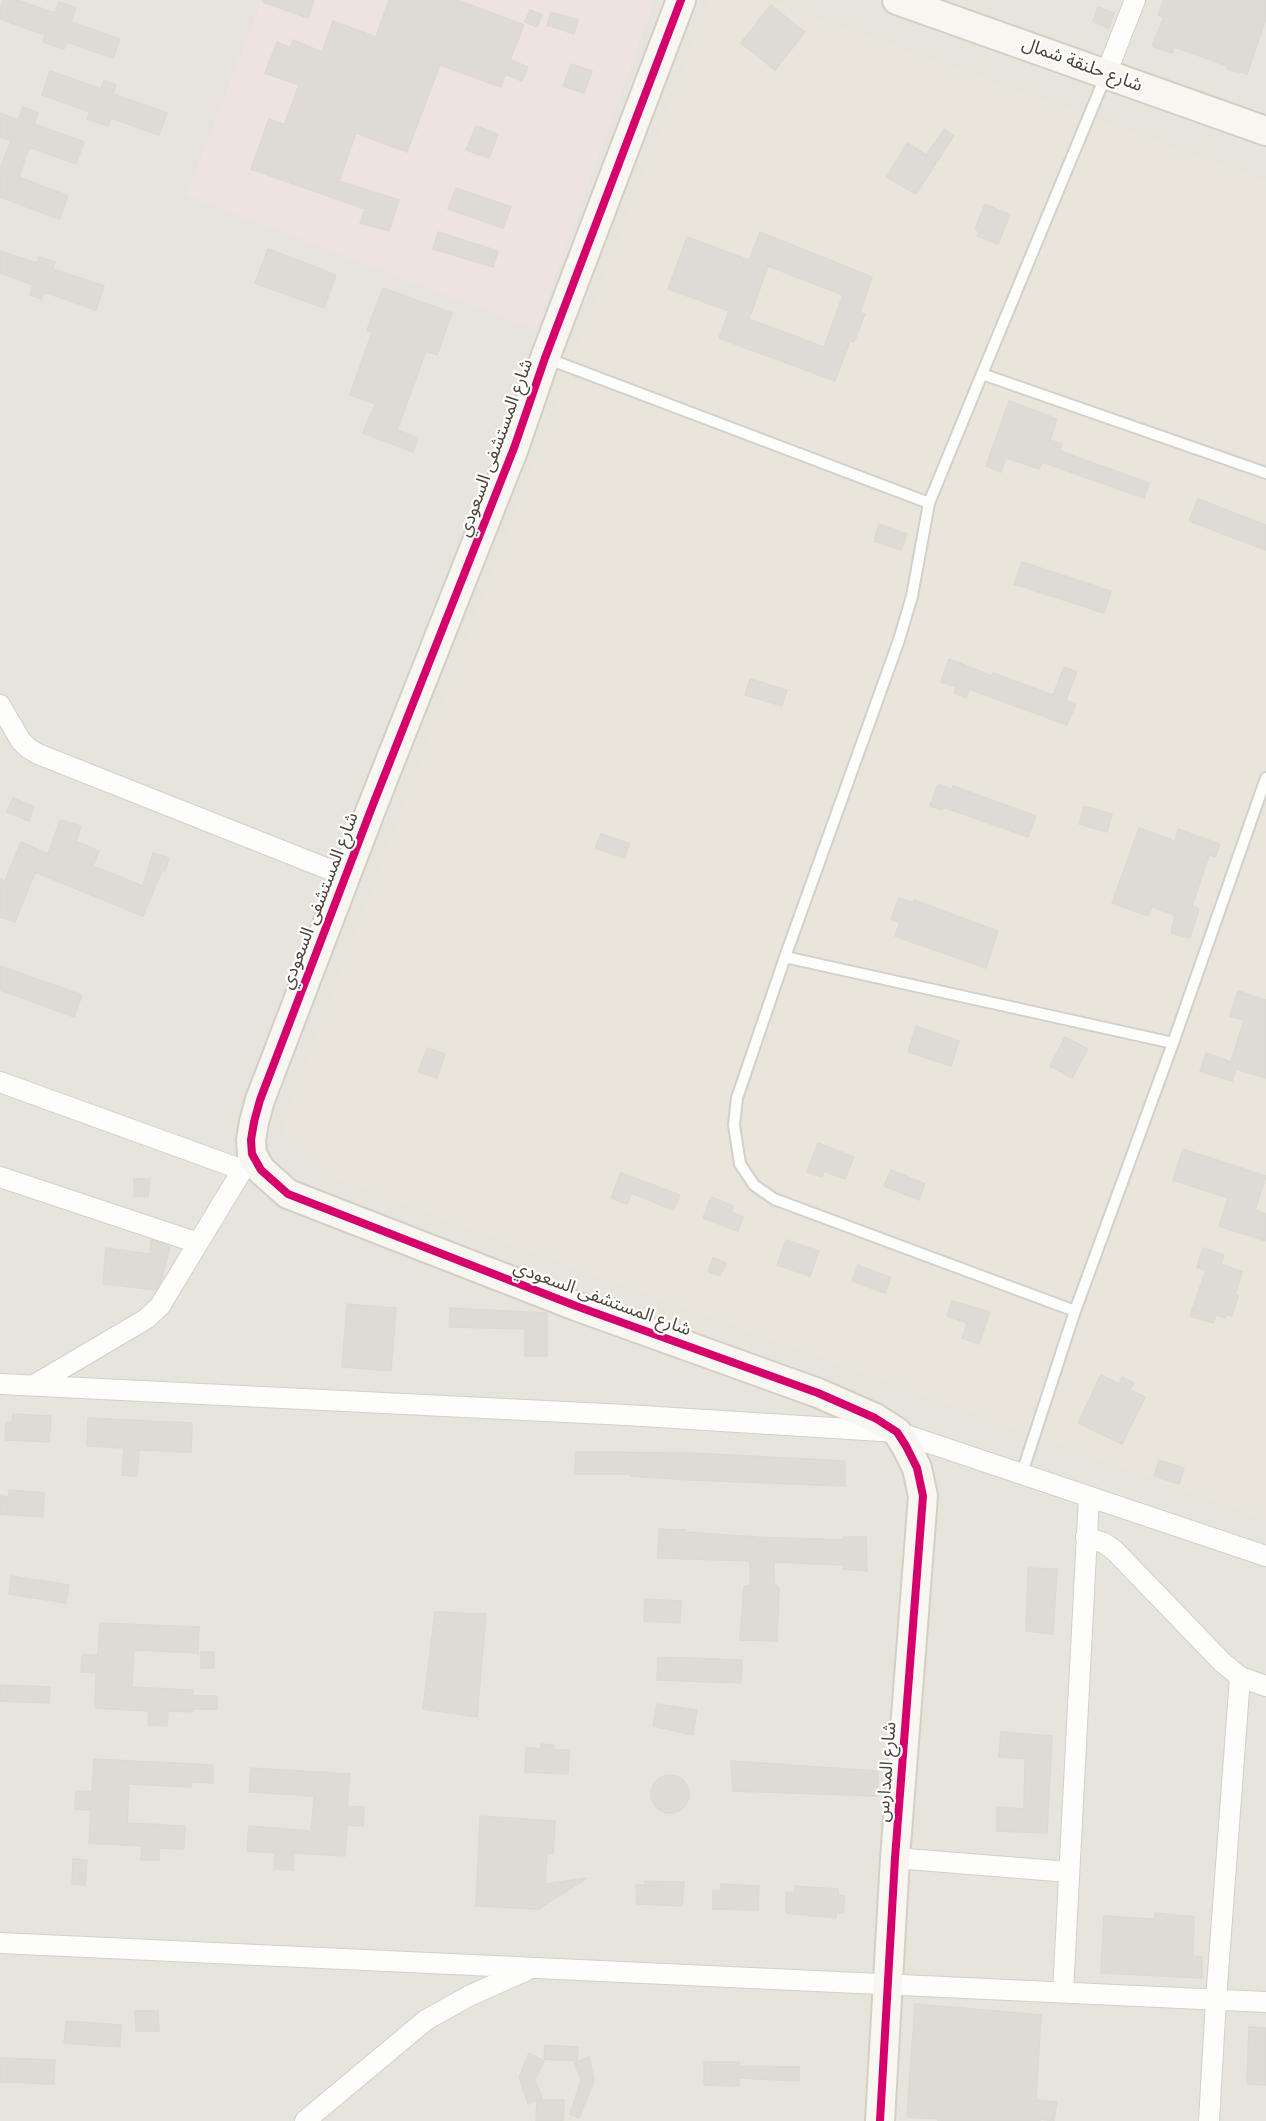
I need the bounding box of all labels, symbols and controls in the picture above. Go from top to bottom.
street label: شارع حلنقة شمال [1019,33,1145,97]
street label: شارع المستشفى السعودي [454,356,538,540]
street label: شارع المستشفى السعودي [276,810,364,992]
street label: شارع المستشفى السعودي [510,1257,694,1341]
street label: شارع المدارس [873,1721,901,1823]

